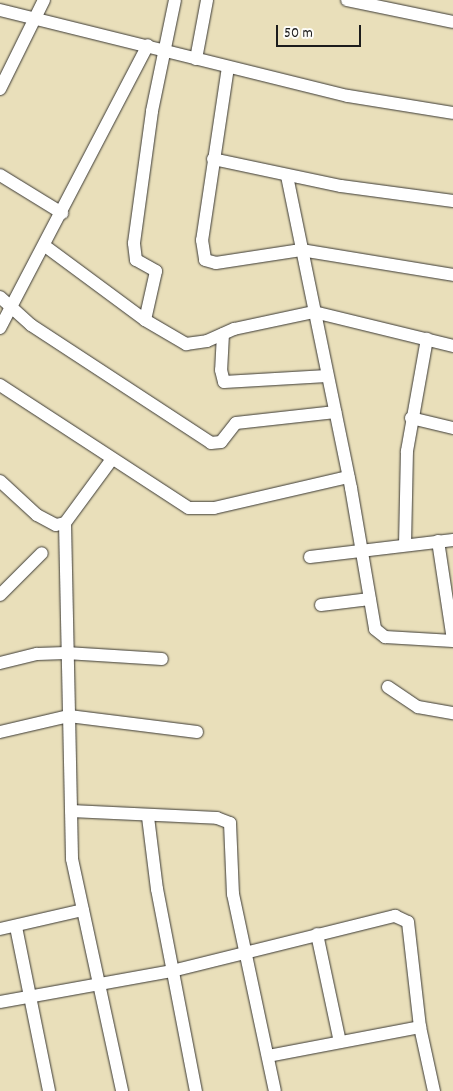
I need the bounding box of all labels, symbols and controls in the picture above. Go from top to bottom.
scale bar [278,15,363,47]
text: 50 m [284,23,313,45]

